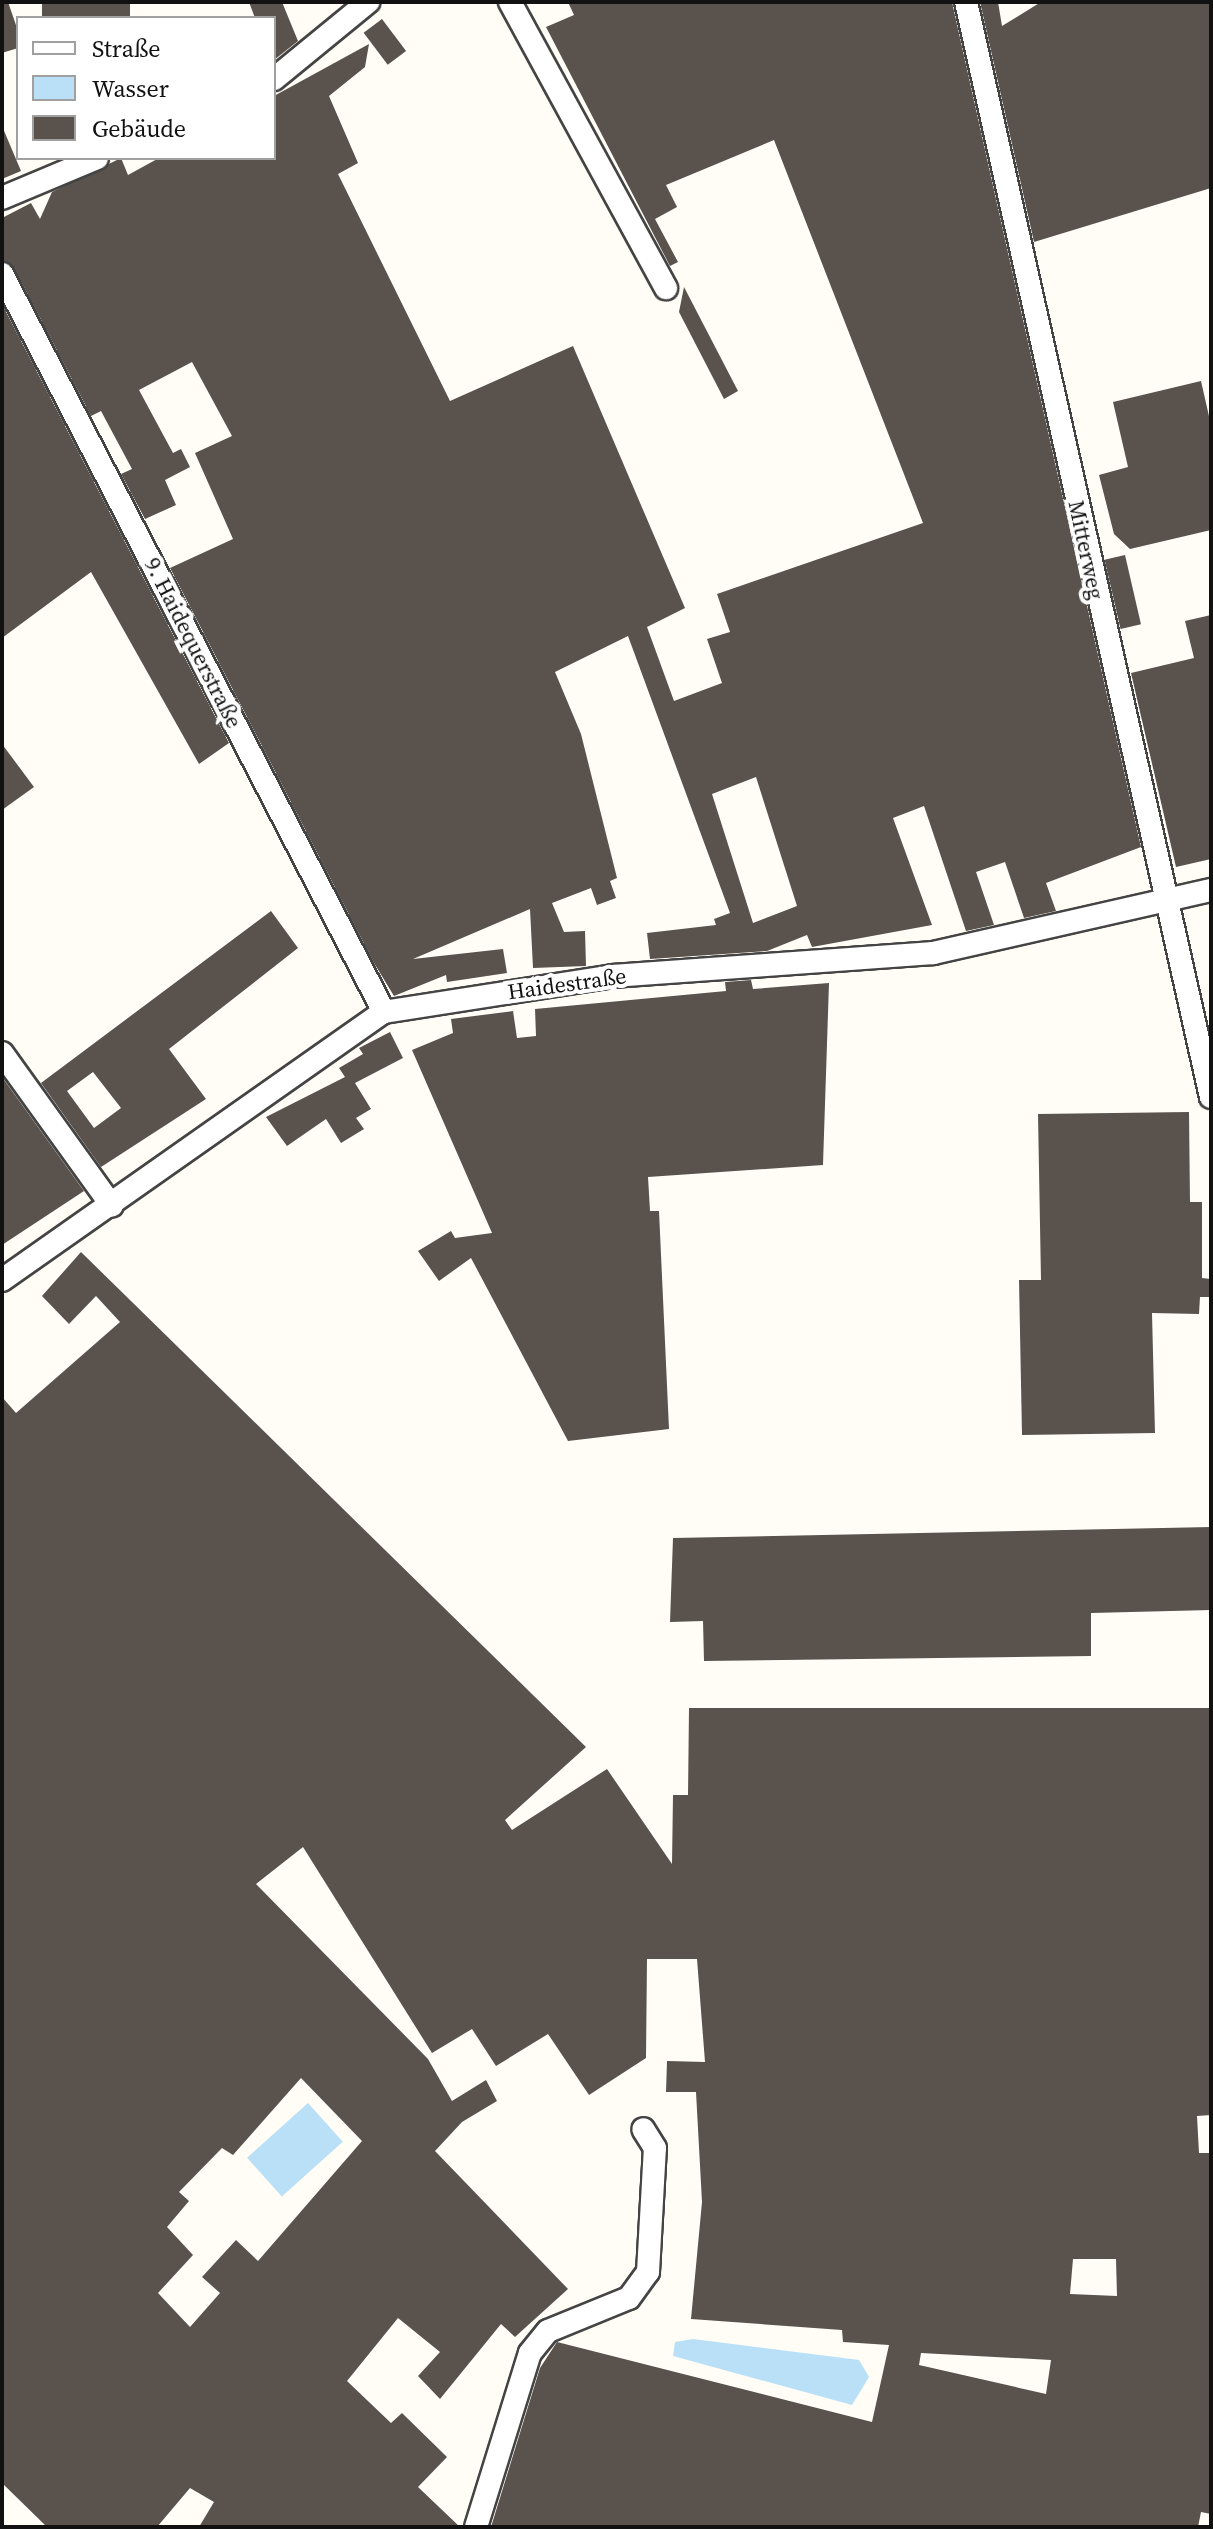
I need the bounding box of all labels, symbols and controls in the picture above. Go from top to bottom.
legend [16,16,276,160]
text: Straße [92,32,160,65]
text: Wasser [92,72,169,105]
text: Gebäude [92,112,186,145]
street label: Mitterweg [1063,498,1109,602]
street label: 9. Haidequerstraße [139,554,247,732]
street label: Haidestraße [506,963,628,1005]

